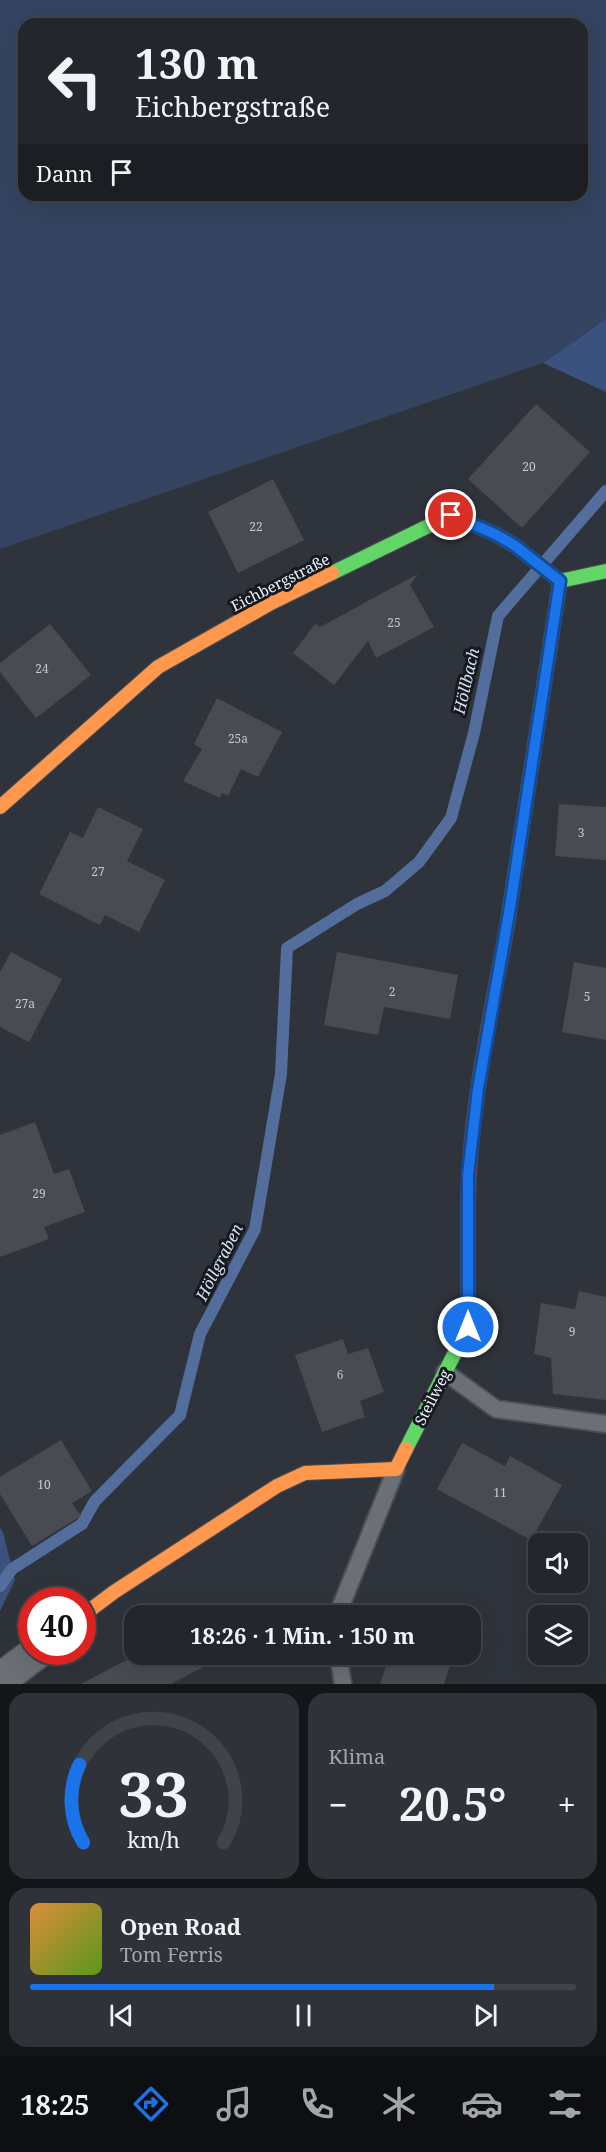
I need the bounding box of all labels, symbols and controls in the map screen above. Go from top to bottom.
text: 130 m [135,34,259,91]
icon: left [36,42,114,120]
text: Eichbergstraße [135,88,330,125]
icon: arrive [105,156,138,189]
text: Dann [36,158,93,188]
house number: 20 [522,458,536,475]
pin [425,489,476,540]
icon: arrive [434,498,467,531]
house number: 22 [249,518,263,535]
street label: Eichbergstraße [227,548,333,616]
house number: 25 [387,614,401,631]
water label: Höllbach [447,645,484,717]
house number: 24 [35,660,49,677]
house number: 25a [228,730,248,747]
house number: 3 [578,824,585,841]
house number: 27 [91,863,105,880]
house number: 2 [389,983,395,1000]
house number: 5 [584,988,590,1005]
house number: 27a [15,995,35,1012]
house number: 29 [32,1185,46,1202]
water label: Höllgraben [190,1219,248,1305]
position arrow [436,1295,500,1359]
house number: 9 [569,1323,575,1340]
house number: 6 [337,1366,344,1383]
street label: Steilweg [409,1366,455,1428]
house number: 10 [37,1476,51,1493]
house number: 11 [493,1484,507,1501]
map controls [528,1533,588,1665]
button: sound [528,1533,588,1593]
speed limit sign: 40 [18,1587,96,1665]
button: layers [528,1605,588,1665]
text: 18:26 · 1 Min. · 150 m [190,1620,415,1650]
text: Klima [329,1743,385,1770]
text: 33 [118,1750,189,1835]
text: 20.5° [399,1773,506,1834]
text: − [329,1782,348,1827]
text: + [558,1782,576,1827]
text: km/h [127,1825,180,1854]
text: Open Road [120,1911,241,1941]
text: Tom Ferris [120,1941,223,1968]
icon: previous [105,1999,138,2032]
icon: pause [287,1999,320,2032]
icon: next [469,1999,502,2032]
icon: directions [130,2083,172,2125]
icon: music [213,2083,255,2125]
icon: phone [296,2083,338,2125]
icon: climate [378,2083,420,2125]
icon: car [461,2083,503,2125]
icon: filters [544,2083,586,2125]
text: 18:25 [20,2086,90,2123]

